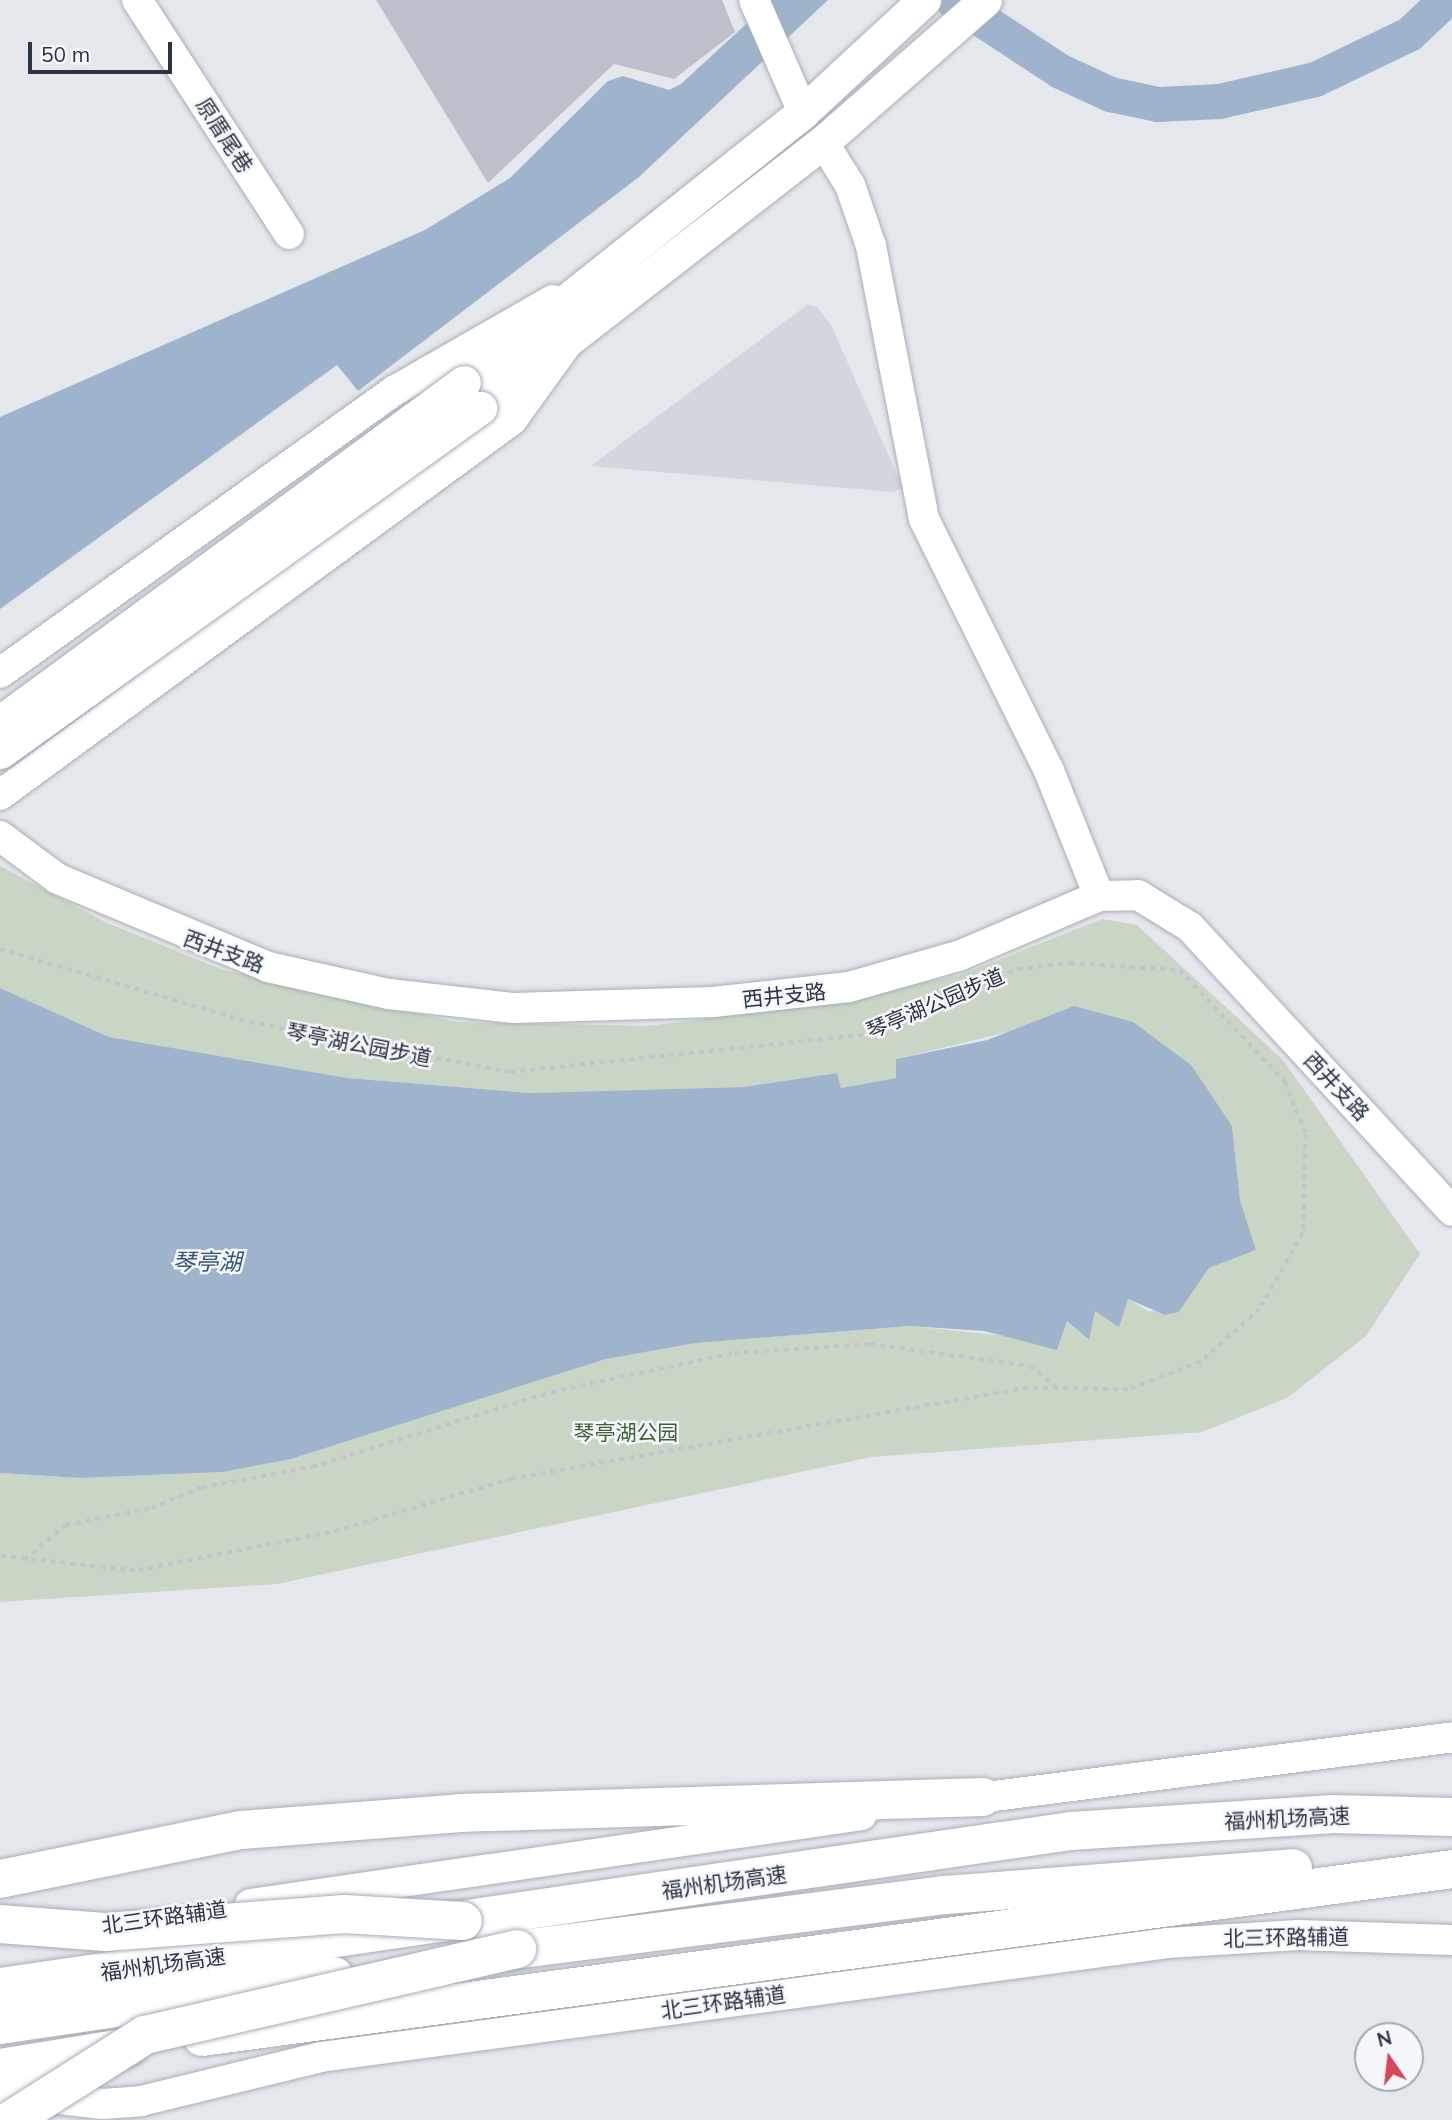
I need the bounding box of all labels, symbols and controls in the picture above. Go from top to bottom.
scale bar [32,28,175,72]
text: 50 m [41,41,90,67]
street label: 原厝尾巷 [192,93,258,177]
street label: 西井支路 [180,925,268,977]
street label: 琴亭湖公园步道 [862,963,1008,1043]
street label: 西井支路 [741,978,827,1012]
street label: 琴亭湖公园步道 [284,1018,434,1070]
street label: 西井支路 [1299,1047,1375,1125]
water label: 琴亭湖 [173,1248,241,1276]
park label: 琴亭湖公园 [574,1419,678,1445]
street label: 福州机场高速 [1223,1802,1351,1834]
street label: 福州机场高速 [660,1861,788,1903]
street label: 北三环路辅道 [100,1896,228,1938]
street label: 北三环路辅道 [1223,1923,1349,1951]
street label: 福州机场高速 [99,1943,227,1985]
street label: 北三环路辅道 [659,1981,787,2023]
north arrow [1354,2022,1424,2092]
text: N [1375,2025,1394,2052]

